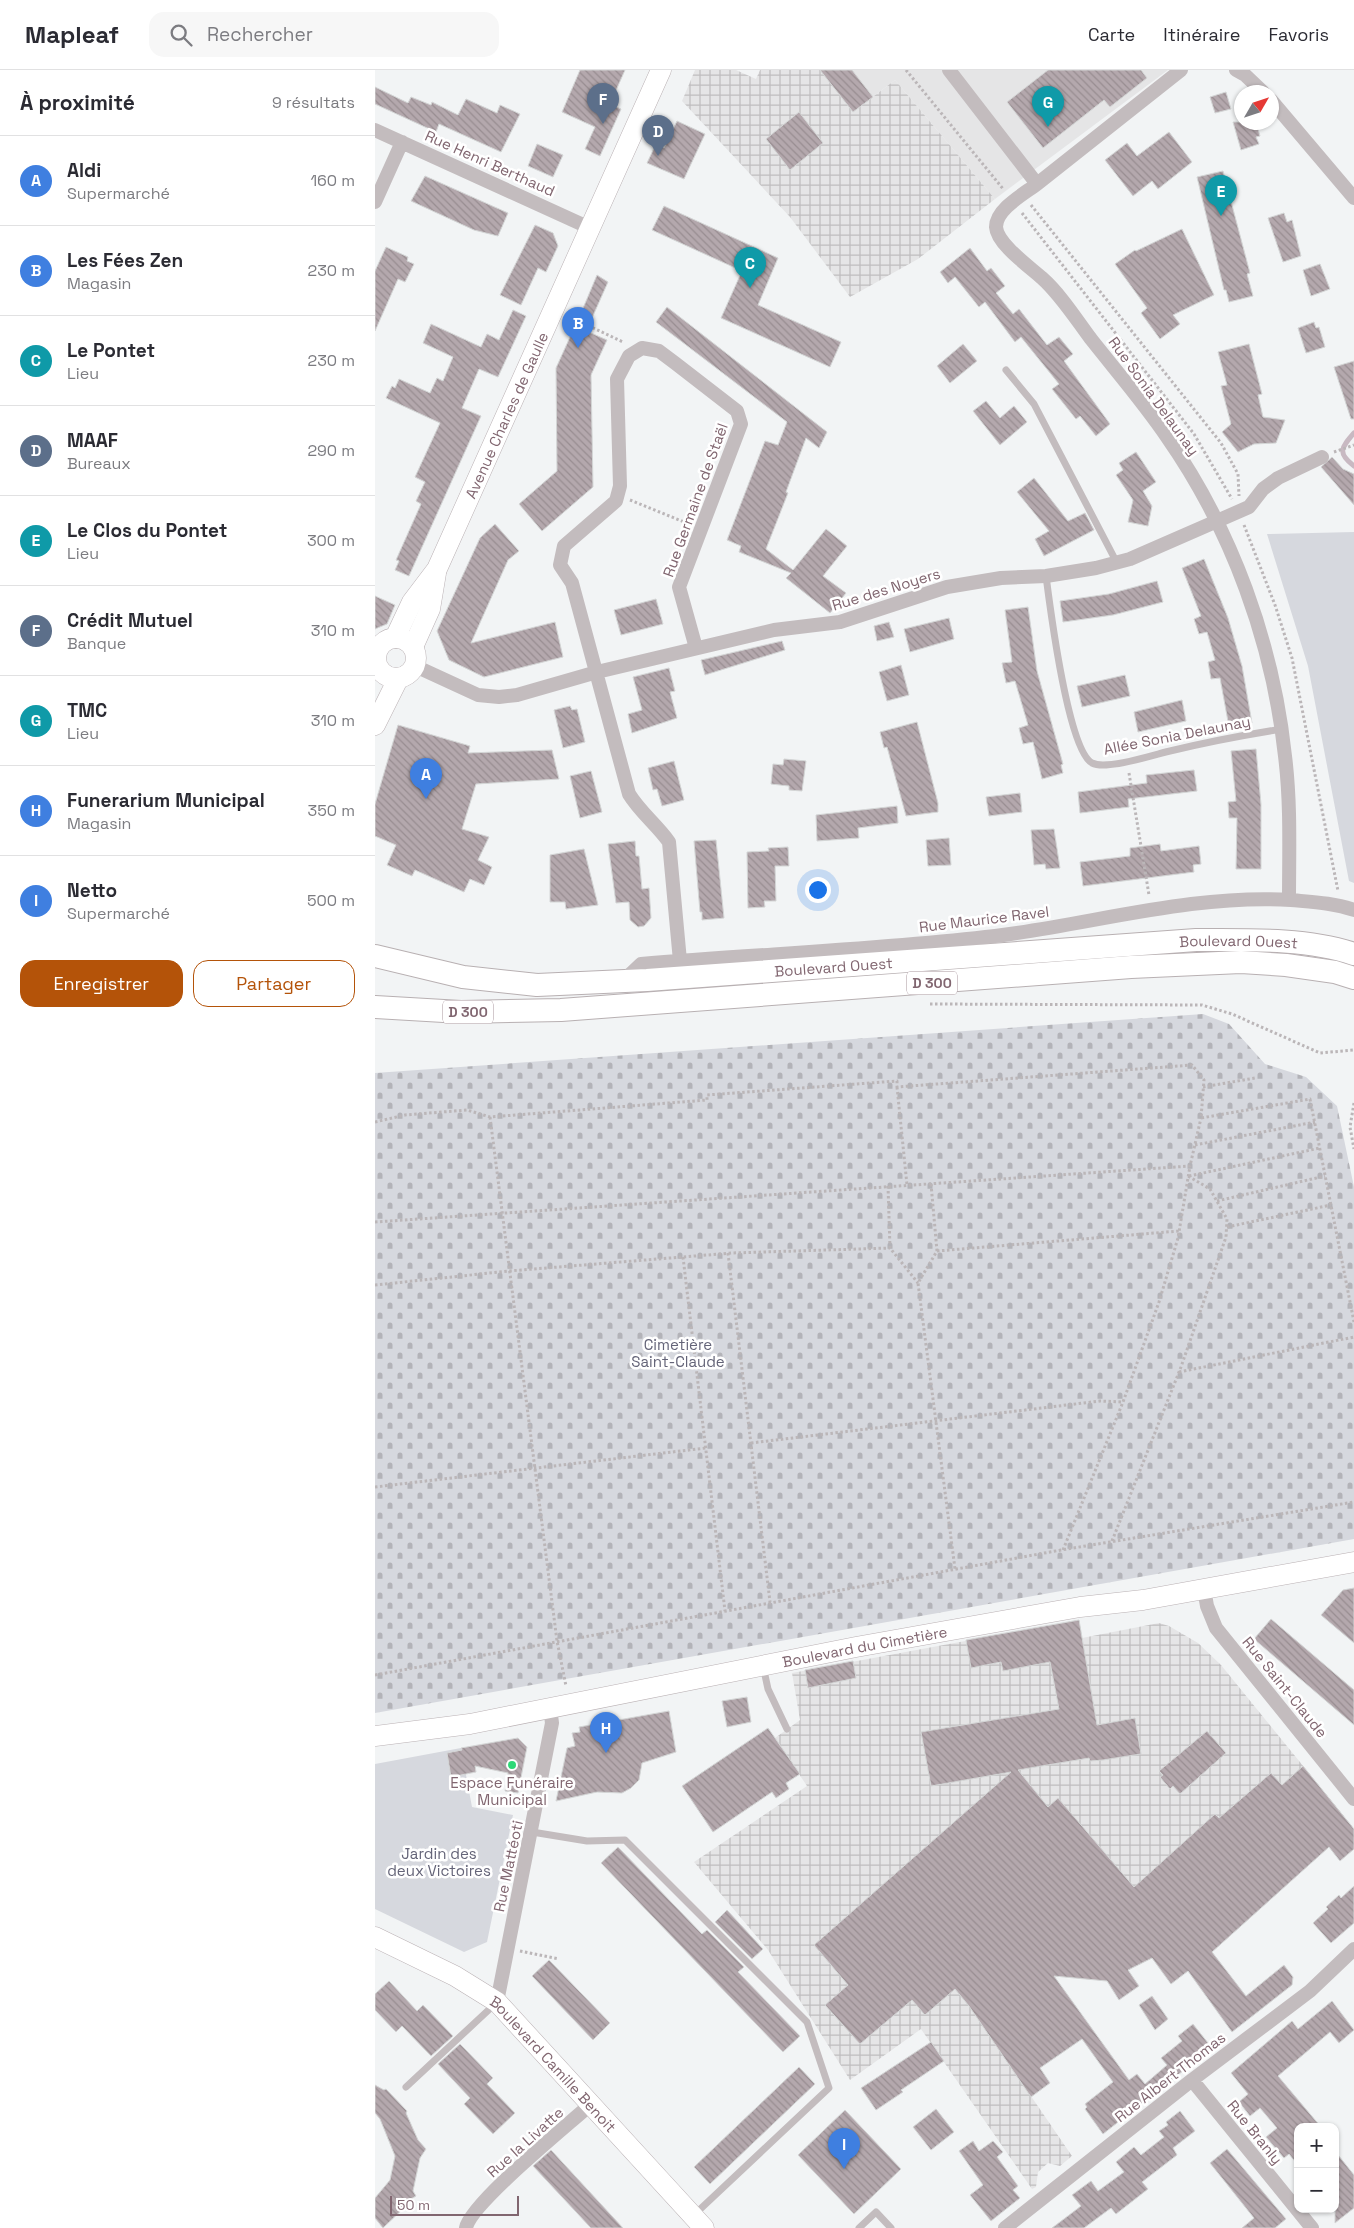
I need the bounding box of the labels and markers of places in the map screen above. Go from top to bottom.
pin: F [587,83,619,124]
pin: G [1032,86,1064,127]
pin: D [642,115,674,156]
pin: E [1205,175,1237,216]
pin: C [734,247,766,288]
pin: B [562,307,594,348]
pin: A [410,758,442,799]
pin: H [590,1712,622,1753]
marker: Espace Funéraire Municipal [506,1759,518,1771]
place label: Espace Funéraire Municipal [450,1773,574,1809]
pin: I [828,2128,860,2169]

